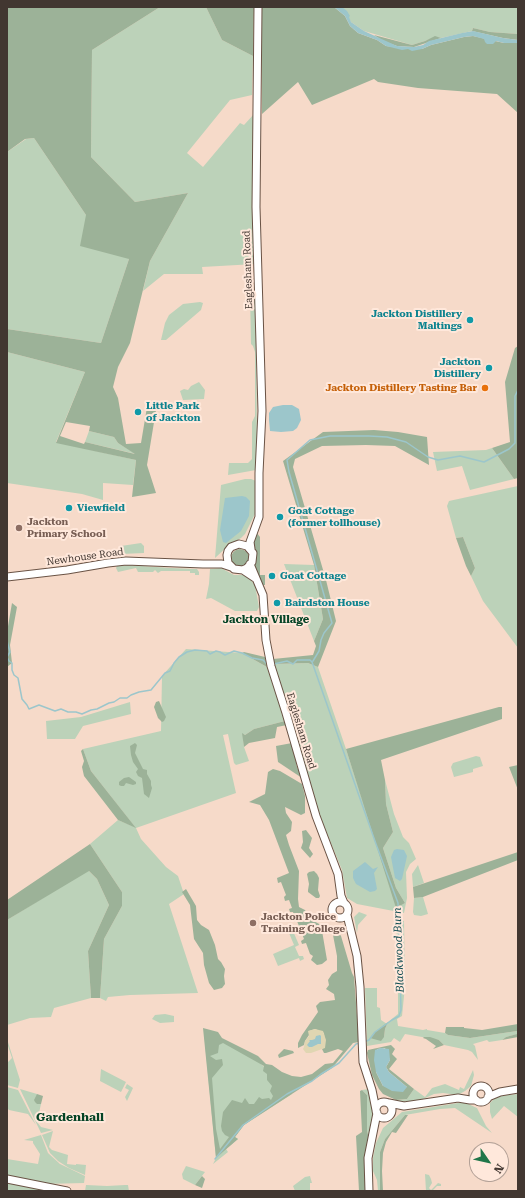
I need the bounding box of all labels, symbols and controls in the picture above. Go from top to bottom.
street label: Eaglesham Road [241,230,255,310]
place label: Jackton Distillery Maltings [371,308,462,332]
marker: Jackton Distillery Maltings [465,315,475,325]
place label: Jackton Distillery [434,356,481,380]
marker: Jackton Distillery [484,363,494,373]
place label: Jackton Distillery Tasting Bar [325,382,477,394]
marker: Jackton Distillery Tasting Bar [480,383,490,393]
place label: Little Park of Jackton [146,400,200,424]
marker: Little Park of Jackton [133,407,143,417]
place label: Viewfield [77,502,125,514]
marker: Viewfield [64,503,74,513]
place label: Goat Cottage (former tollhouse) [288,505,381,528]
marker: Goat Cottage (former tollhouse) [275,512,285,522]
place label: Jackton Primary School [27,516,106,540]
marker: Jackton Primary School [14,523,24,533]
street label: Newhouse Road [46,546,124,568]
place label: Goat Cottage [280,570,346,582]
marker: Goat Cottage [267,571,277,581]
place label: Bairdston House [285,597,370,609]
marker: Bairdston House [272,598,282,608]
district label: Jackton Village [223,613,309,627]
street label: Eaglesham Road [284,691,318,771]
water label: Blackwood Burn [391,907,407,993]
place label: Jackton Police Training College [261,911,345,934]
marker: Jackton Police Training College [248,918,258,928]
district label: Gardenhall [36,1110,104,1124]
north arrow [469,1142,509,1182]
text: N [491,1161,506,1176]

